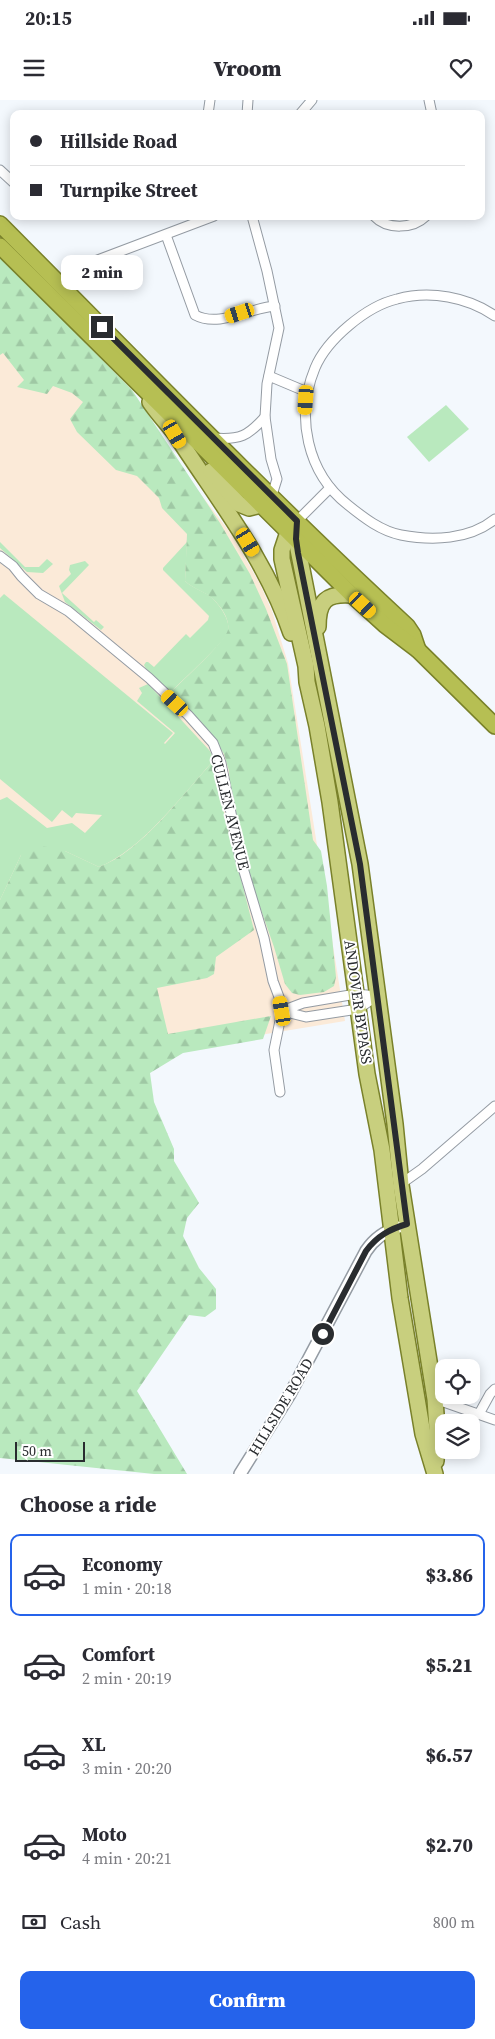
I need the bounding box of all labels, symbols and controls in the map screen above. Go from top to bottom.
text: 20:15 [25,5,72,31]
text: Vroom [213,53,282,83]
icon: menu [20,54,48,82]
icon: heart [447,54,475,82]
text: Hillside Road [60,128,177,154]
text: Turnpike Street [60,177,197,203]
callout: 2 min [61,254,143,290]
text: 2 min [81,261,123,283]
car [223,301,256,325]
route end [91,316,113,338]
car [297,385,314,415]
car [161,417,188,451]
car [233,525,262,559]
car [346,589,379,621]
car [158,687,191,719]
street label: CULLEN AVENUE [206,752,255,872]
street label: ANDOVER BYPASS [339,938,378,1066]
car [272,995,291,1027]
route start [312,1323,334,1345]
street label: HILLSIDE ROAD [243,1354,318,1459]
map controls [435,1359,480,1459]
button: locate [435,1359,480,1404]
button: layers [435,1414,480,1459]
scale bar [15,1439,85,1462]
text: 50 m [22,1441,52,1461]
text: Choose a ride [20,1489,157,1519]
text: Economy [82,1551,163,1577]
icon: car [22,1553,67,1598]
text: $3.86 [425,1562,473,1588]
text: 1 min · 20:18 [82,1577,172,1599]
text: Comfort [82,1641,155,1667]
icon: car [22,1643,67,1688]
text: $5.21 [425,1652,473,1678]
text: 2 min · 20:19 [82,1667,172,1689]
text: XL [82,1731,105,1757]
icon: car [22,1733,67,1778]
text: $6.57 [425,1742,473,1768]
text: 3 min · 20:20 [82,1757,172,1779]
text: Moto [82,1821,127,1847]
icon: car [22,1823,67,1868]
text: $2.70 [425,1832,473,1858]
text: 4 min · 20:21 [82,1847,172,1869]
icon: cash [20,1908,48,1936]
text: Cash [60,1909,101,1935]
text: 800 m [433,1911,475,1933]
button: Confirm [20,1971,475,2029]

